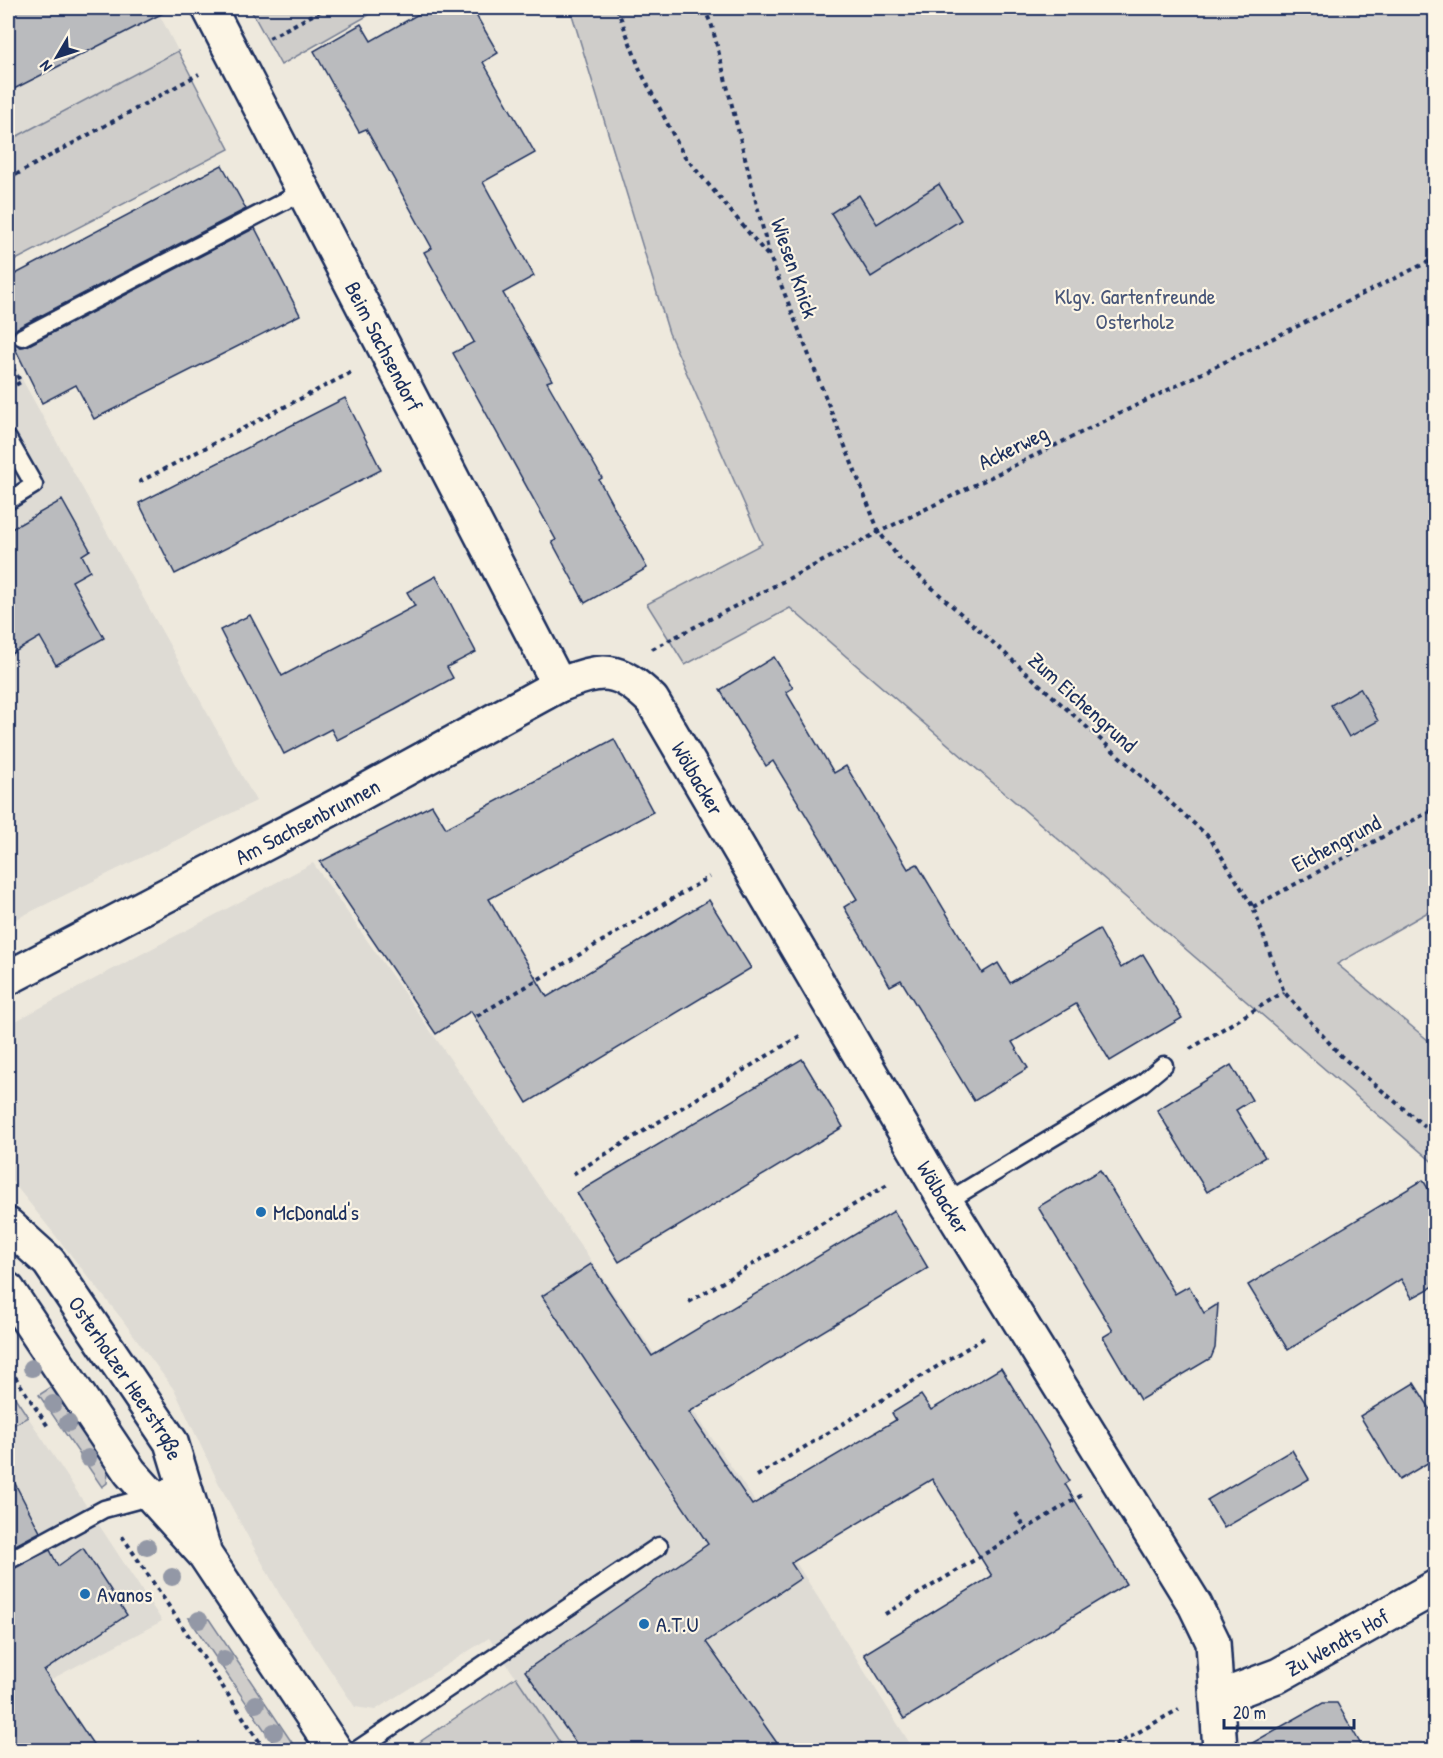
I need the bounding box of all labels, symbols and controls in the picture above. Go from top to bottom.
north arrow [27,27,87,87]
text: N [34,56,57,77]
street label: Wiesen Knick [764,214,826,322]
street label: Beim Sachsendorf [338,276,430,417]
park label: Klgv. Gartenfreunde Osterholz [1055,281,1216,336]
street label: Ackerweg [973,417,1053,477]
street label: Zum Eichengrund [1022,645,1144,759]
street label: Wölbacker [664,736,731,821]
street label: Am Sachsenbrunnen [230,771,385,872]
street label: Eichengrund [1286,807,1386,879]
street label: Wölbacker [910,1155,978,1240]
place label: McDonald's [273,1197,359,1227]
marker: McDonald's [254,1205,268,1219]
street label: Osterholzer Heerstraße [61,1290,191,1464]
place label: Avanos [97,1579,152,1609]
marker: Avanos [78,1587,92,1601]
street label: Zu Wendts Hof [1280,1601,1394,1683]
place label: A.T.U [656,1609,699,1639]
marker: A.T.U [637,1617,651,1631]
scale bar [1224,1692,1354,1730]
text: 20 m [1233,1700,1266,1725]

